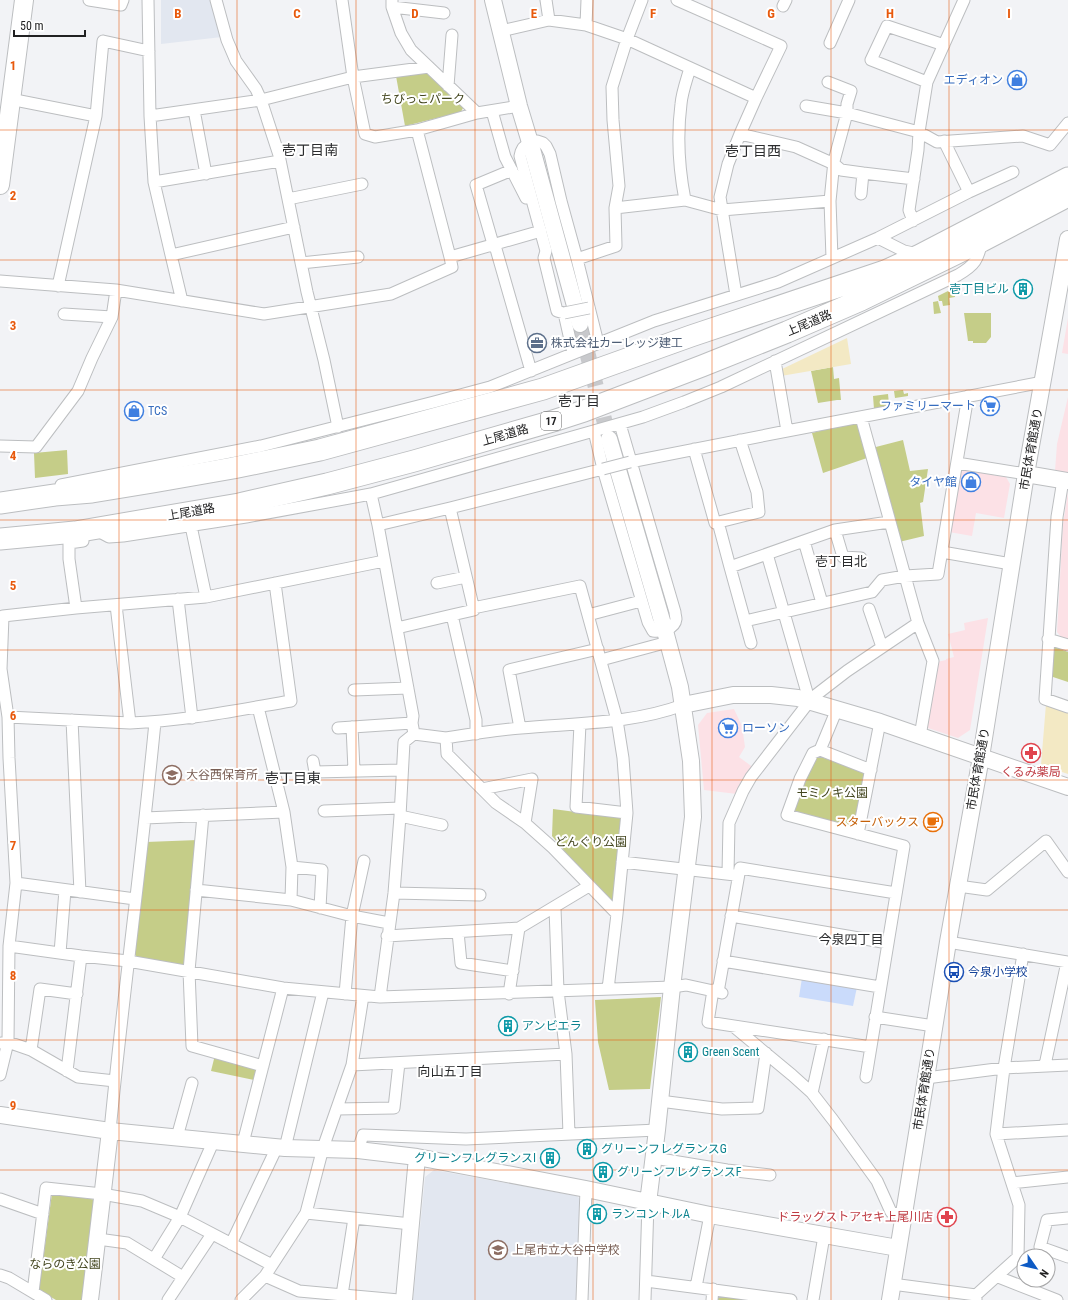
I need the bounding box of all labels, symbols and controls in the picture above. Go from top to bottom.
text: B [174,6,182,21]
text: C [293,6,301,21]
text: D [411,6,419,21]
text: E [531,6,538,21]
text: F [650,6,656,21]
text: G [767,6,775,21]
text: H [886,6,894,21]
text: I [1007,6,1011,21]
scale bar [14,12,85,38]
text: 50 m [20,19,44,33]
text: 1 [10,58,16,73]
shop icon: エディオン [1006,69,1028,91]
place label: エディオン [944,73,1003,87]
park label: ちびっこパーク [381,92,465,106]
district label: 壱丁目南 [282,142,338,158]
district label: 壱丁目西 [725,143,781,159]
text: 2 [10,188,17,203]
building icon: 壱丁目ビル [1012,278,1034,300]
place label: 壱丁目ビル [949,282,1009,296]
street label: 上尾道路 [784,307,834,339]
text: 3 [10,318,16,333]
office icon: 株式会社カーレッジ建工 [526,332,548,354]
place label: 株式会社カーレッジ建工 [551,336,683,350]
district label: 壱丁目 [558,393,600,409]
supermarket icon: ファミリーマート [979,395,1001,417]
place label: ファミリーマート [880,399,976,413]
shop icon: TCS [123,400,145,422]
place label: TCS [148,404,167,418]
street label: 市民体育館通り [1017,406,1045,492]
road number: 17 [541,412,561,430]
street label: 上尾道路 [480,422,530,448]
text: 4 [10,448,17,463]
shop icon: タイヤ館 [960,471,982,493]
place label: タイヤ館 [909,475,957,489]
street label: 上尾道路 [166,501,216,523]
district label: 壱丁目北 [815,554,867,569]
text: 5 [10,578,17,593]
text: 6 [10,708,17,723]
supermarket icon: ローソン [717,717,739,739]
place label: ローソン [742,721,790,735]
street label: 市民体育館通り [964,726,992,812]
pharmacy icon: くるみ薬局 [1020,742,1042,764]
school or university icon: 大谷西保育所 [161,764,183,786]
place label: くるみ薬局 [1001,765,1061,779]
place label: 大谷西保育所 [186,768,258,782]
district label: 壱丁目東 [265,770,321,786]
park label: モミノキ公園 [796,786,868,800]
cafe icon: スターバックス [922,811,944,833]
place label: スターバックス [835,815,919,829]
park label: どんぐり公園 [555,835,627,849]
text: 7 [10,838,17,853]
district label: 今泉四丁目 [818,932,884,947]
bus stop icon: 今泉小学校 [943,961,965,983]
place label: 今泉小学校 [968,965,1028,979]
text: 8 [10,968,16,983]
building icon: アンビエラ [497,1015,519,1037]
place label: アンビエラ [522,1019,582,1033]
building icon: Green Scent [677,1041,699,1063]
place label: Green Scent [702,1045,760,1059]
street label: 市民体育館通り [911,1046,937,1132]
district label: 向山五丁目 [417,1064,483,1079]
text: 9 [10,1098,16,1113]
building icon: グリーンフレグランスG [576,1138,598,1160]
place label: グリーンフレグランスG [601,1142,727,1156]
building icon: グリーンフレグランスI [539,1147,561,1169]
place label: グリーンフレグランスI [414,1151,536,1165]
building icon: グリーンフレグランスF [592,1161,614,1183]
place label: グリーンフレグランスF [617,1165,742,1179]
building icon: ランコントルA [586,1203,608,1225]
pharmacy icon: ドラッグストアセキ上尾川店 [936,1206,958,1228]
place label: ランコントルA [611,1207,690,1221]
place label: ドラッグストアセキ上尾川店 [777,1210,933,1224]
school or university icon: 上尾市立大谷中学校 [487,1239,509,1261]
place label: 上尾市立大谷中学校 [512,1243,620,1257]
north arrow [1016,1248,1056,1288]
park label: ならのき公園 [29,1257,101,1271]
text: N [1036,1267,1051,1280]

